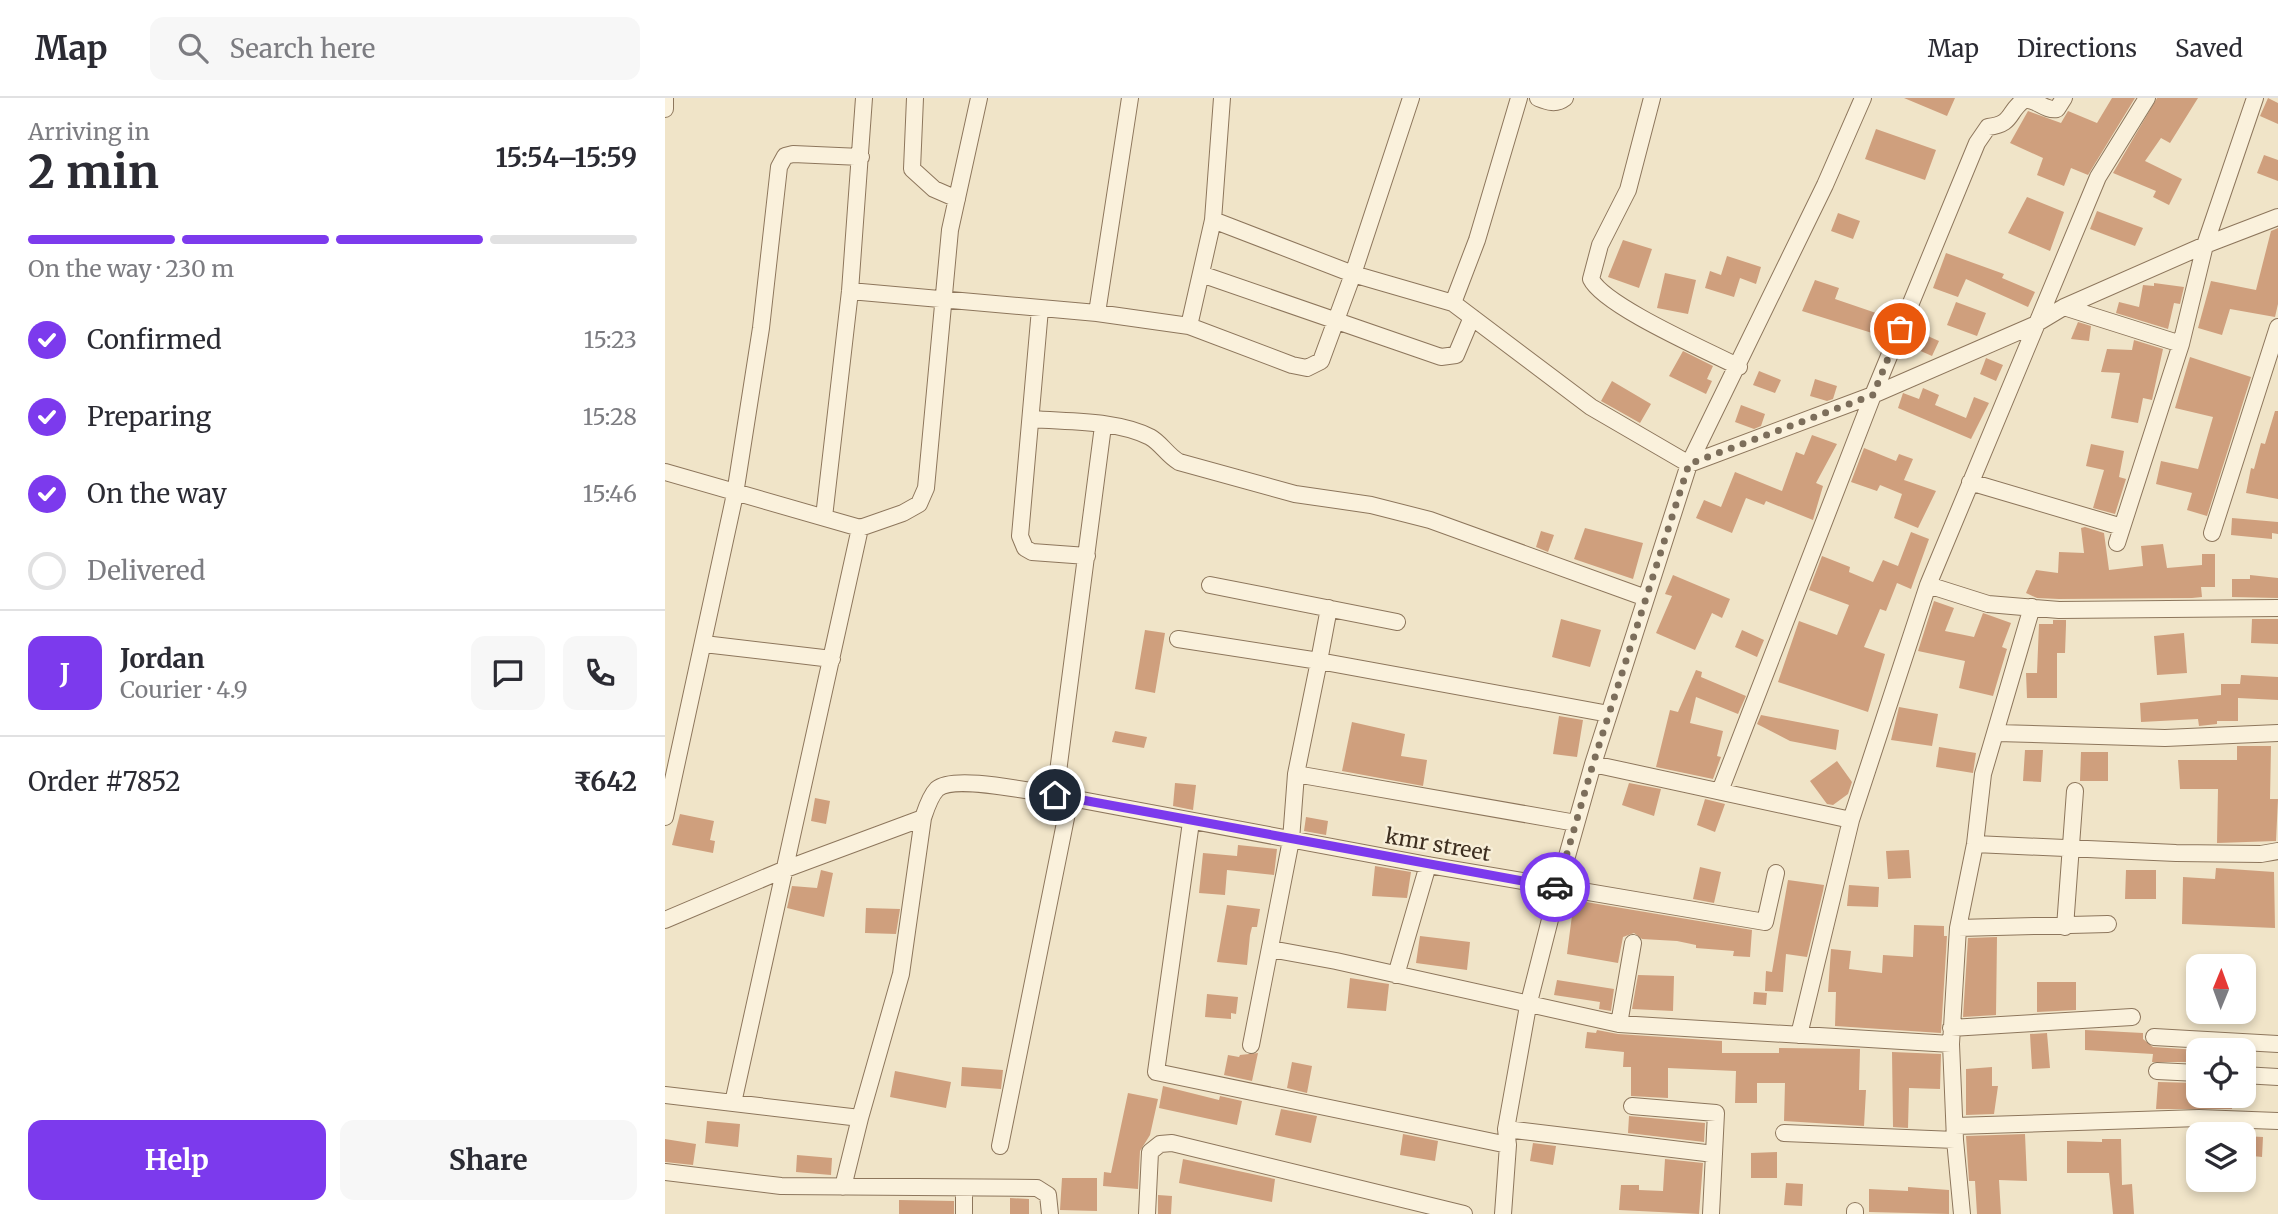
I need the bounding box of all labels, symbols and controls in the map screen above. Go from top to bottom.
search box [150,17,640,80]
text: Map [35,28,108,69]
icon: search [174,29,212,67]
text: Search here [230,32,375,65]
text: Map [1928,33,1979,64]
text: Directions [2017,33,2137,64]
text: Saved [2175,33,2243,64]
text: Arriving in [28,117,150,146]
text: 15:54–15:59 [495,141,637,174]
text: 2 min [28,143,159,201]
text: On the way · 230 m [28,254,234,283]
pin [1870,299,1930,359]
icon: bag [1881,310,1919,348]
icon: check [28,321,66,359]
text: Confirmed [87,323,222,356]
text: 15:23 [584,325,637,354]
icon: check [28,398,66,436]
text: Preparing [87,400,211,433]
text: 15:28 [583,402,637,431]
icon: check [28,475,66,513]
text: On the way [87,477,227,510]
text: 15:46 [583,479,637,508]
text: Delivered [87,554,206,587]
button: chat [471,636,545,710]
button: phone [563,636,637,710]
text: Jordan [120,642,205,675]
text: J [60,657,70,690]
text: Courier · 4.9 [120,675,248,704]
text: Order #7852 [28,765,181,798]
text: ₹642 [573,765,637,798]
pin [1025,765,1085,825]
icon: home [1036,776,1074,814]
street label: kmr street [1383,822,1493,867]
courier [1520,852,1590,922]
icon: car [1536,868,1574,906]
north arrow [2186,954,2256,1024]
map controls [2186,954,2256,1192]
button: locate [2186,1038,2256,1108]
button: Help [28,1120,326,1200]
button: Share [340,1120,637,1200]
button: layers [2186,1122,2256,1192]

